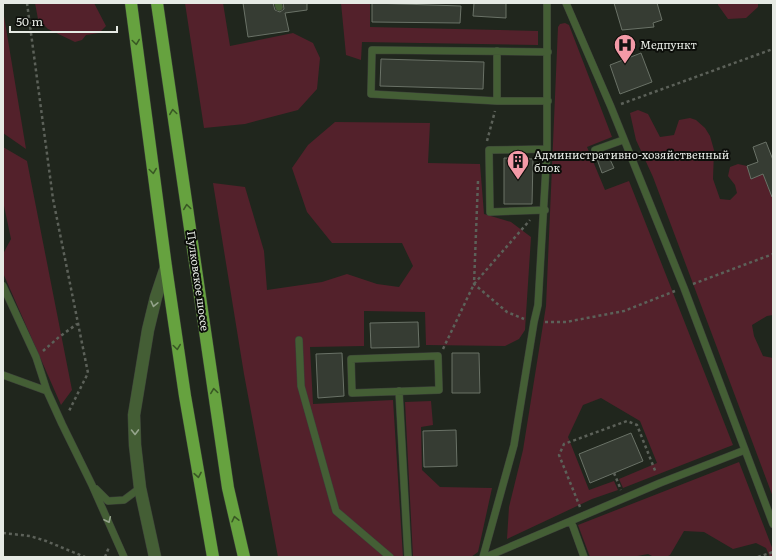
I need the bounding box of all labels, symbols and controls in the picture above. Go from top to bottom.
scale bar [10,8,117,34]
text: 50 m [16,12,43,30]
hospital icon: Медпункт [612,32,638,65]
place label: Медпункт [640,36,698,52]
one-way arrow [131,39,140,45]
one-way arrow [169,109,178,116]
place label: Административно-хозяйственный блок [534,146,729,175]
building icon: Административно-хозяйственный блок [505,148,531,181]
one-way arrow [148,167,157,174]
one-way arrow [183,204,192,210]
street label: Пулковское шоссе [184,230,214,332]
one-way arrow [151,301,159,307]
one-way arrow [172,344,181,350]
one-way arrow [210,388,219,394]
one-way arrow [131,429,139,435]
one-way arrow [193,472,202,478]
one-way arrow [103,516,111,523]
one-way arrow [231,516,239,522]

